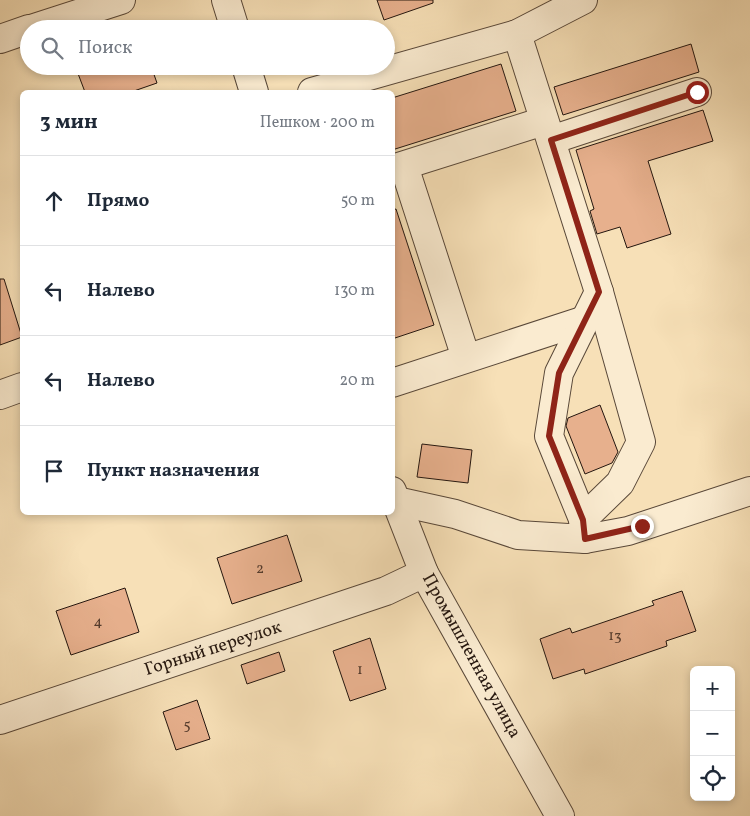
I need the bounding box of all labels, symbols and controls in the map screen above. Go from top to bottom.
search box [20,20,395,75]
icon: search [38,34,66,62]
text: Поиск [78,35,132,61]
route start [686,81,709,104]
text: 3 мин [40,108,98,137]
text: Пешком · 200 m [260,112,375,134]
icon: ahead [40,187,68,215]
text: Прямо [87,188,149,214]
text: 50 m [341,190,375,212]
icon: left [40,277,68,305]
text: Налево [87,278,155,304]
text: 130 m [334,280,375,302]
icon: left [40,367,68,395]
text: Налево [87,368,155,394]
text: 20 m [340,370,375,392]
icon: arrive [40,457,68,485]
text: Пункт назначения [87,458,260,484]
route end [631,515,654,538]
house number: 2 [256,559,264,580]
street label: Промышленная улица [415,569,527,743]
house number: 4 [94,612,103,633]
street label: Горный переулок [141,615,285,683]
house number: 13 [608,626,622,647]
house number: 1 [357,660,363,681]
map controls [690,666,735,801]
button: + [690,666,735,711]
button: − [690,711,735,756]
house number: 5 [183,715,191,736]
button: locate [690,756,735,801]

